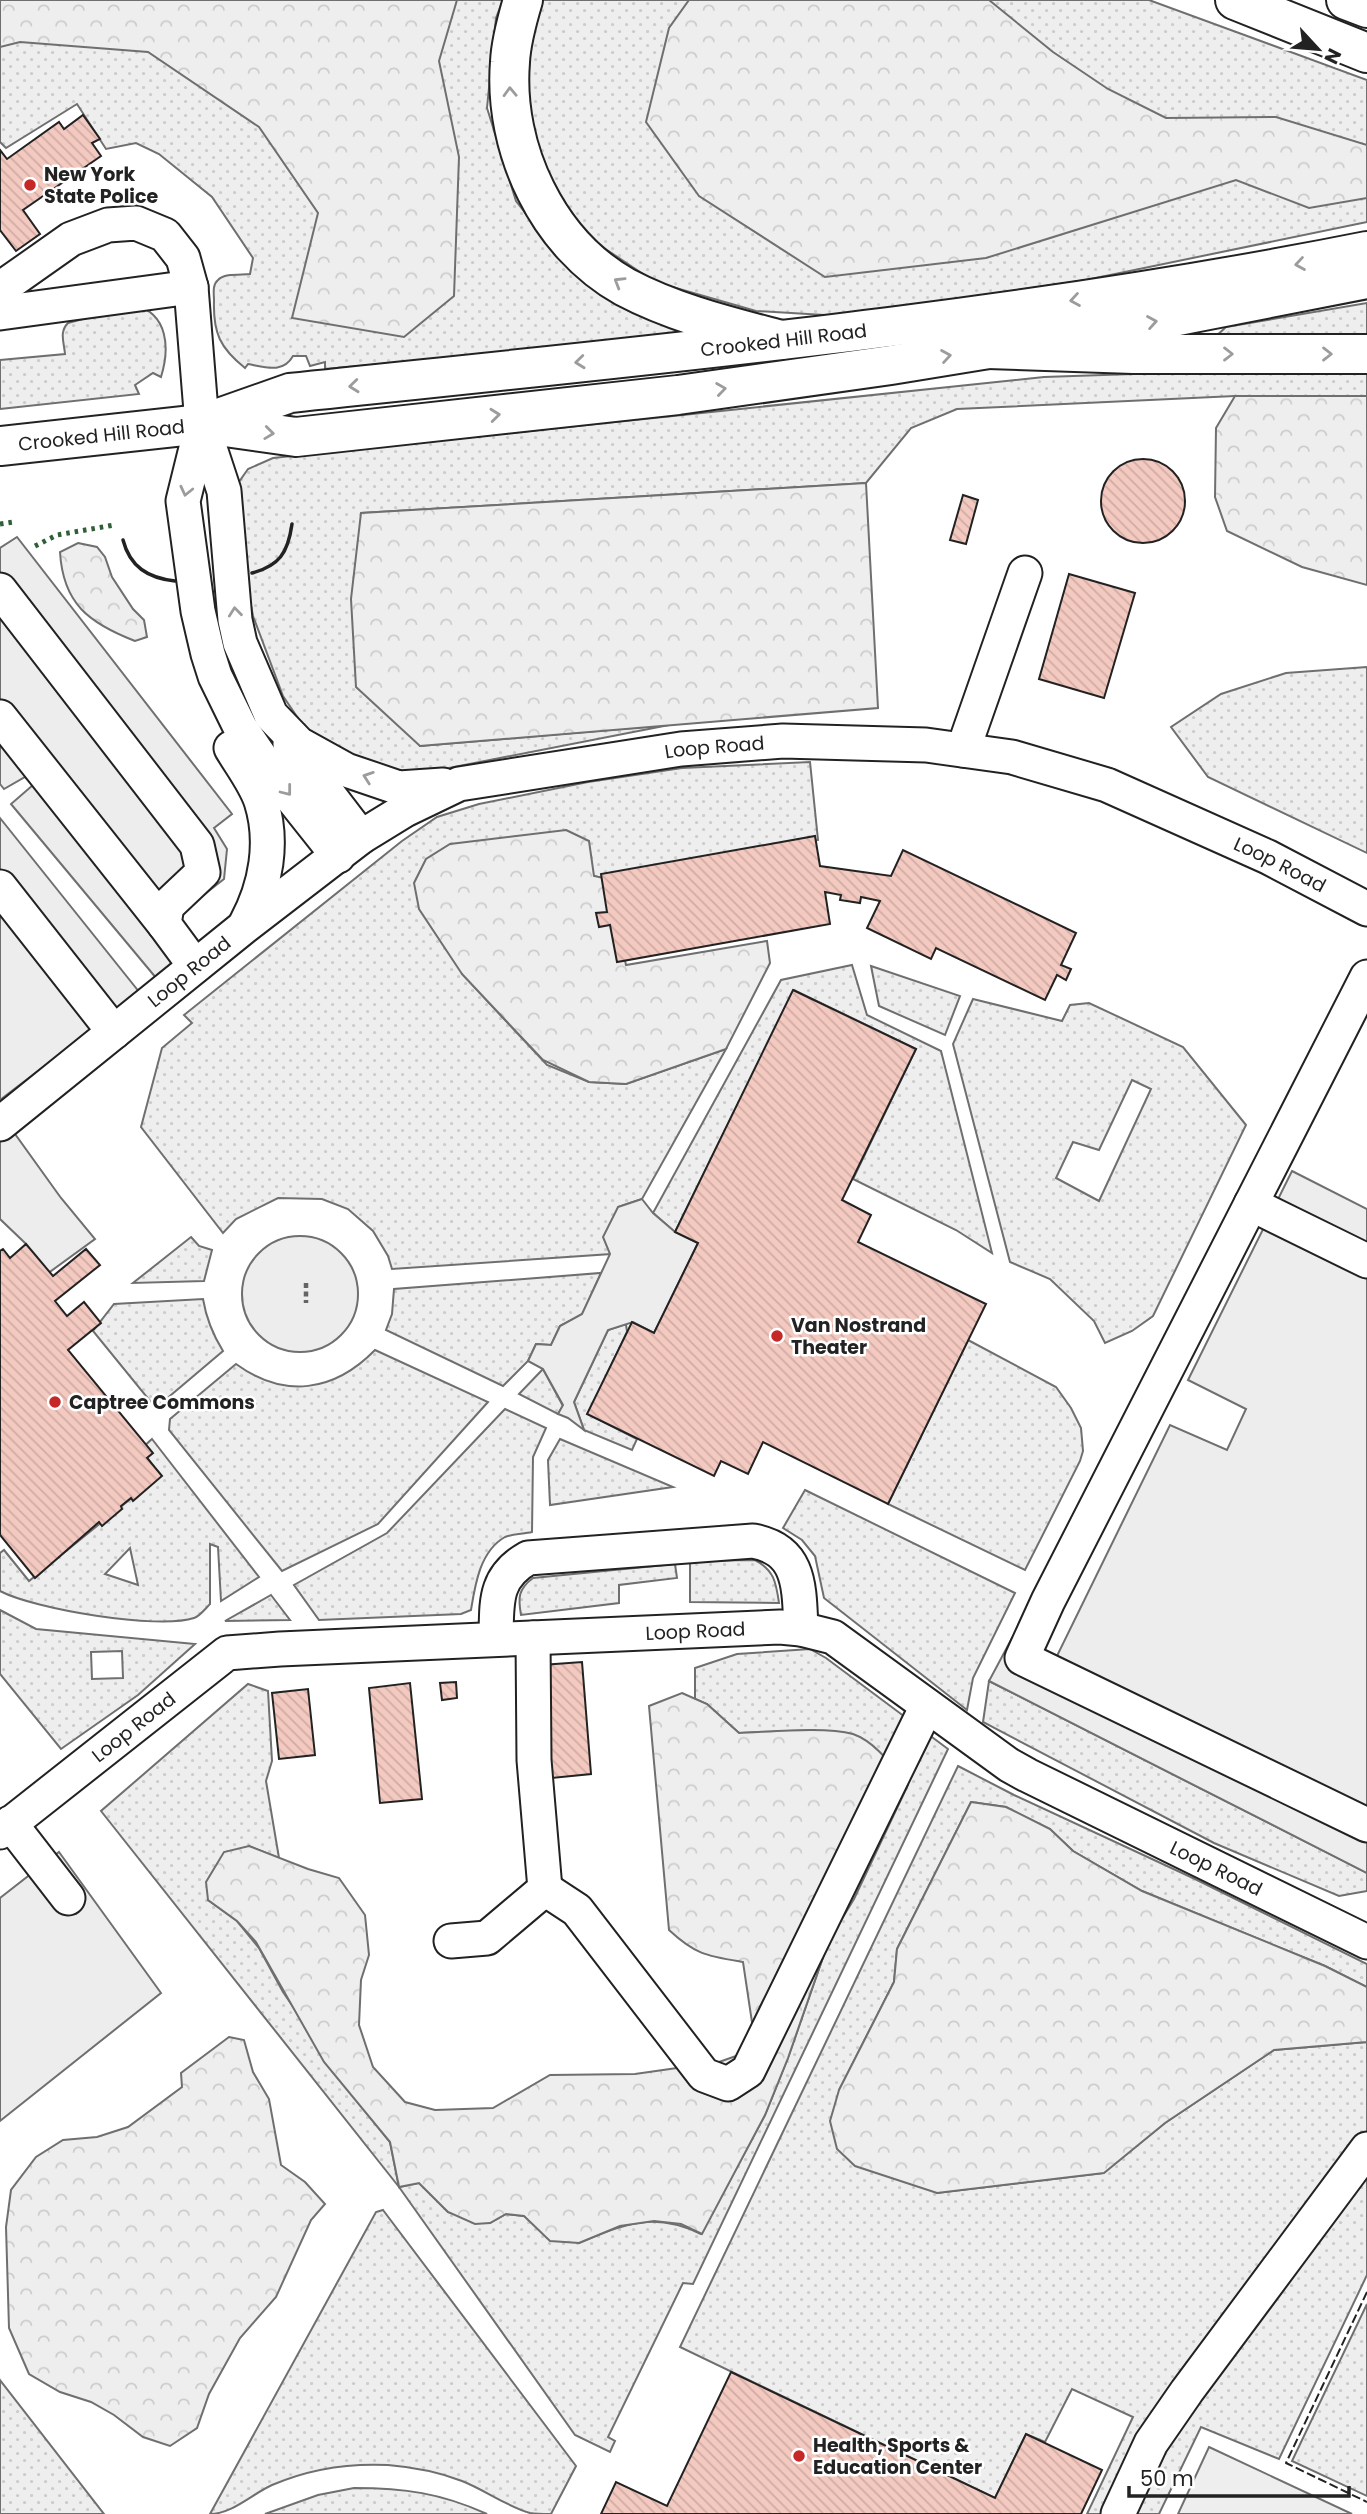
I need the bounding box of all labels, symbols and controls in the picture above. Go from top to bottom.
north arrow [1283,14,1353,84]
text: N [1318,44,1348,69]
one-way arrow [503,86,518,97]
place label: New York State Police [44,161,158,210]
marker: New York State Police [22,177,38,193]
one-way arrow [1294,256,1306,271]
one-way arrow [613,277,626,290]
one-way arrow [1069,292,1081,307]
one-way arrow [1146,315,1158,330]
street label: Crooked Hill Road [699,317,868,363]
one-way arrow [1223,346,1234,362]
one-way arrow [1323,346,1333,362]
one-way arrow [941,349,952,364]
one-way arrow [574,354,585,369]
one-way arrow [348,379,360,394]
one-way arrow [715,381,727,396]
one-way arrow [490,407,501,422]
street label: Crooked Hill Road [17,413,186,458]
one-way arrow [263,425,275,440]
one-way arrow [180,484,194,496]
one-way arrow [227,606,242,618]
street label: Loop Road [663,730,765,765]
one-way arrow [363,771,375,785]
one-way arrow [278,784,291,796]
street label: Loop Road [1229,830,1331,899]
street label: Loop Road [142,930,237,1014]
place label: Van Nostrand Theater [791,1312,926,1361]
marker: Van Nostrand Theater [769,1328,785,1344]
place label: Captree Commons [69,1389,255,1416]
marker: Captree Commons [47,1394,63,1410]
street label: Loop Road [645,1616,746,1647]
street label: Loop Road [86,1686,181,1769]
street label: Loop Road [1165,1834,1267,1903]
place label: Health, Sports & Education Center [813,2432,982,2481]
marker: Health, Sports & Education Center [791,2448,807,2464]
scale bar [1129,2454,1350,2498]
text: 50 m [1140,2464,1194,2493]

